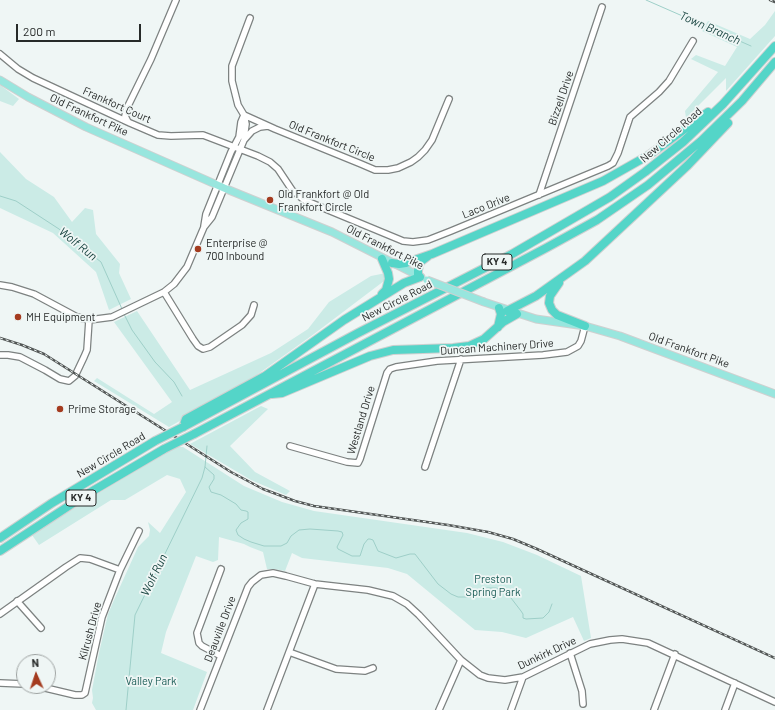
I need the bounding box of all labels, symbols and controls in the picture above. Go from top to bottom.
water label: Town Branch [677,8,743,48]
scale bar [18,16,143,42]
text: 200 m [23,24,55,38]
street label: Bizzell Drive [545,69,577,127]
street label: Frankfort Court [81,84,153,126]
street label: Old Frankfort Pike [48,91,130,139]
street label: New Circle Road [637,105,705,165]
street label: Old Frankfort Circle [287,118,377,164]
place label: Old Frankfort @ Old Frankfort Circle [278,187,369,213]
street label: Laco Drive [460,190,512,222]
marker: Old Frankfort @ Old Frankfort Circle [265,195,275,205]
street label: Old Frankfort Pike [344,222,426,272]
water label: Wolf Run [56,224,100,264]
place label: Enterprise @ 700 Inbound [206,236,268,262]
marker: Enterprise @ 700 Inbound [193,244,203,254]
road number: KY 4 [482,254,512,270]
street label: New Circle Road [360,278,434,324]
place label: MH Equipment [26,310,96,324]
marker: MH Equipment [13,312,23,322]
street label: Old Frankfort Pike [647,329,731,371]
street label: Duncan Machinery Drive [440,336,554,358]
street label: Westland Drive [344,384,378,456]
place label: Prime Storage [68,402,136,416]
marker: Prime Storage [55,404,65,414]
street label: New Circle Road [74,429,148,481]
road number: KY 4 [66,490,96,506]
water label: Wolf Run [138,552,170,598]
park label: Preston Spring Park [466,572,520,598]
street label: Deauville Drive [201,594,239,664]
street label: Kilrush Drive [76,600,104,662]
street label: Dunkirk Drive [516,634,578,672]
north arrow [16,654,56,694]
text: N [31,656,39,669]
park label: Valley Park [125,674,177,688]

